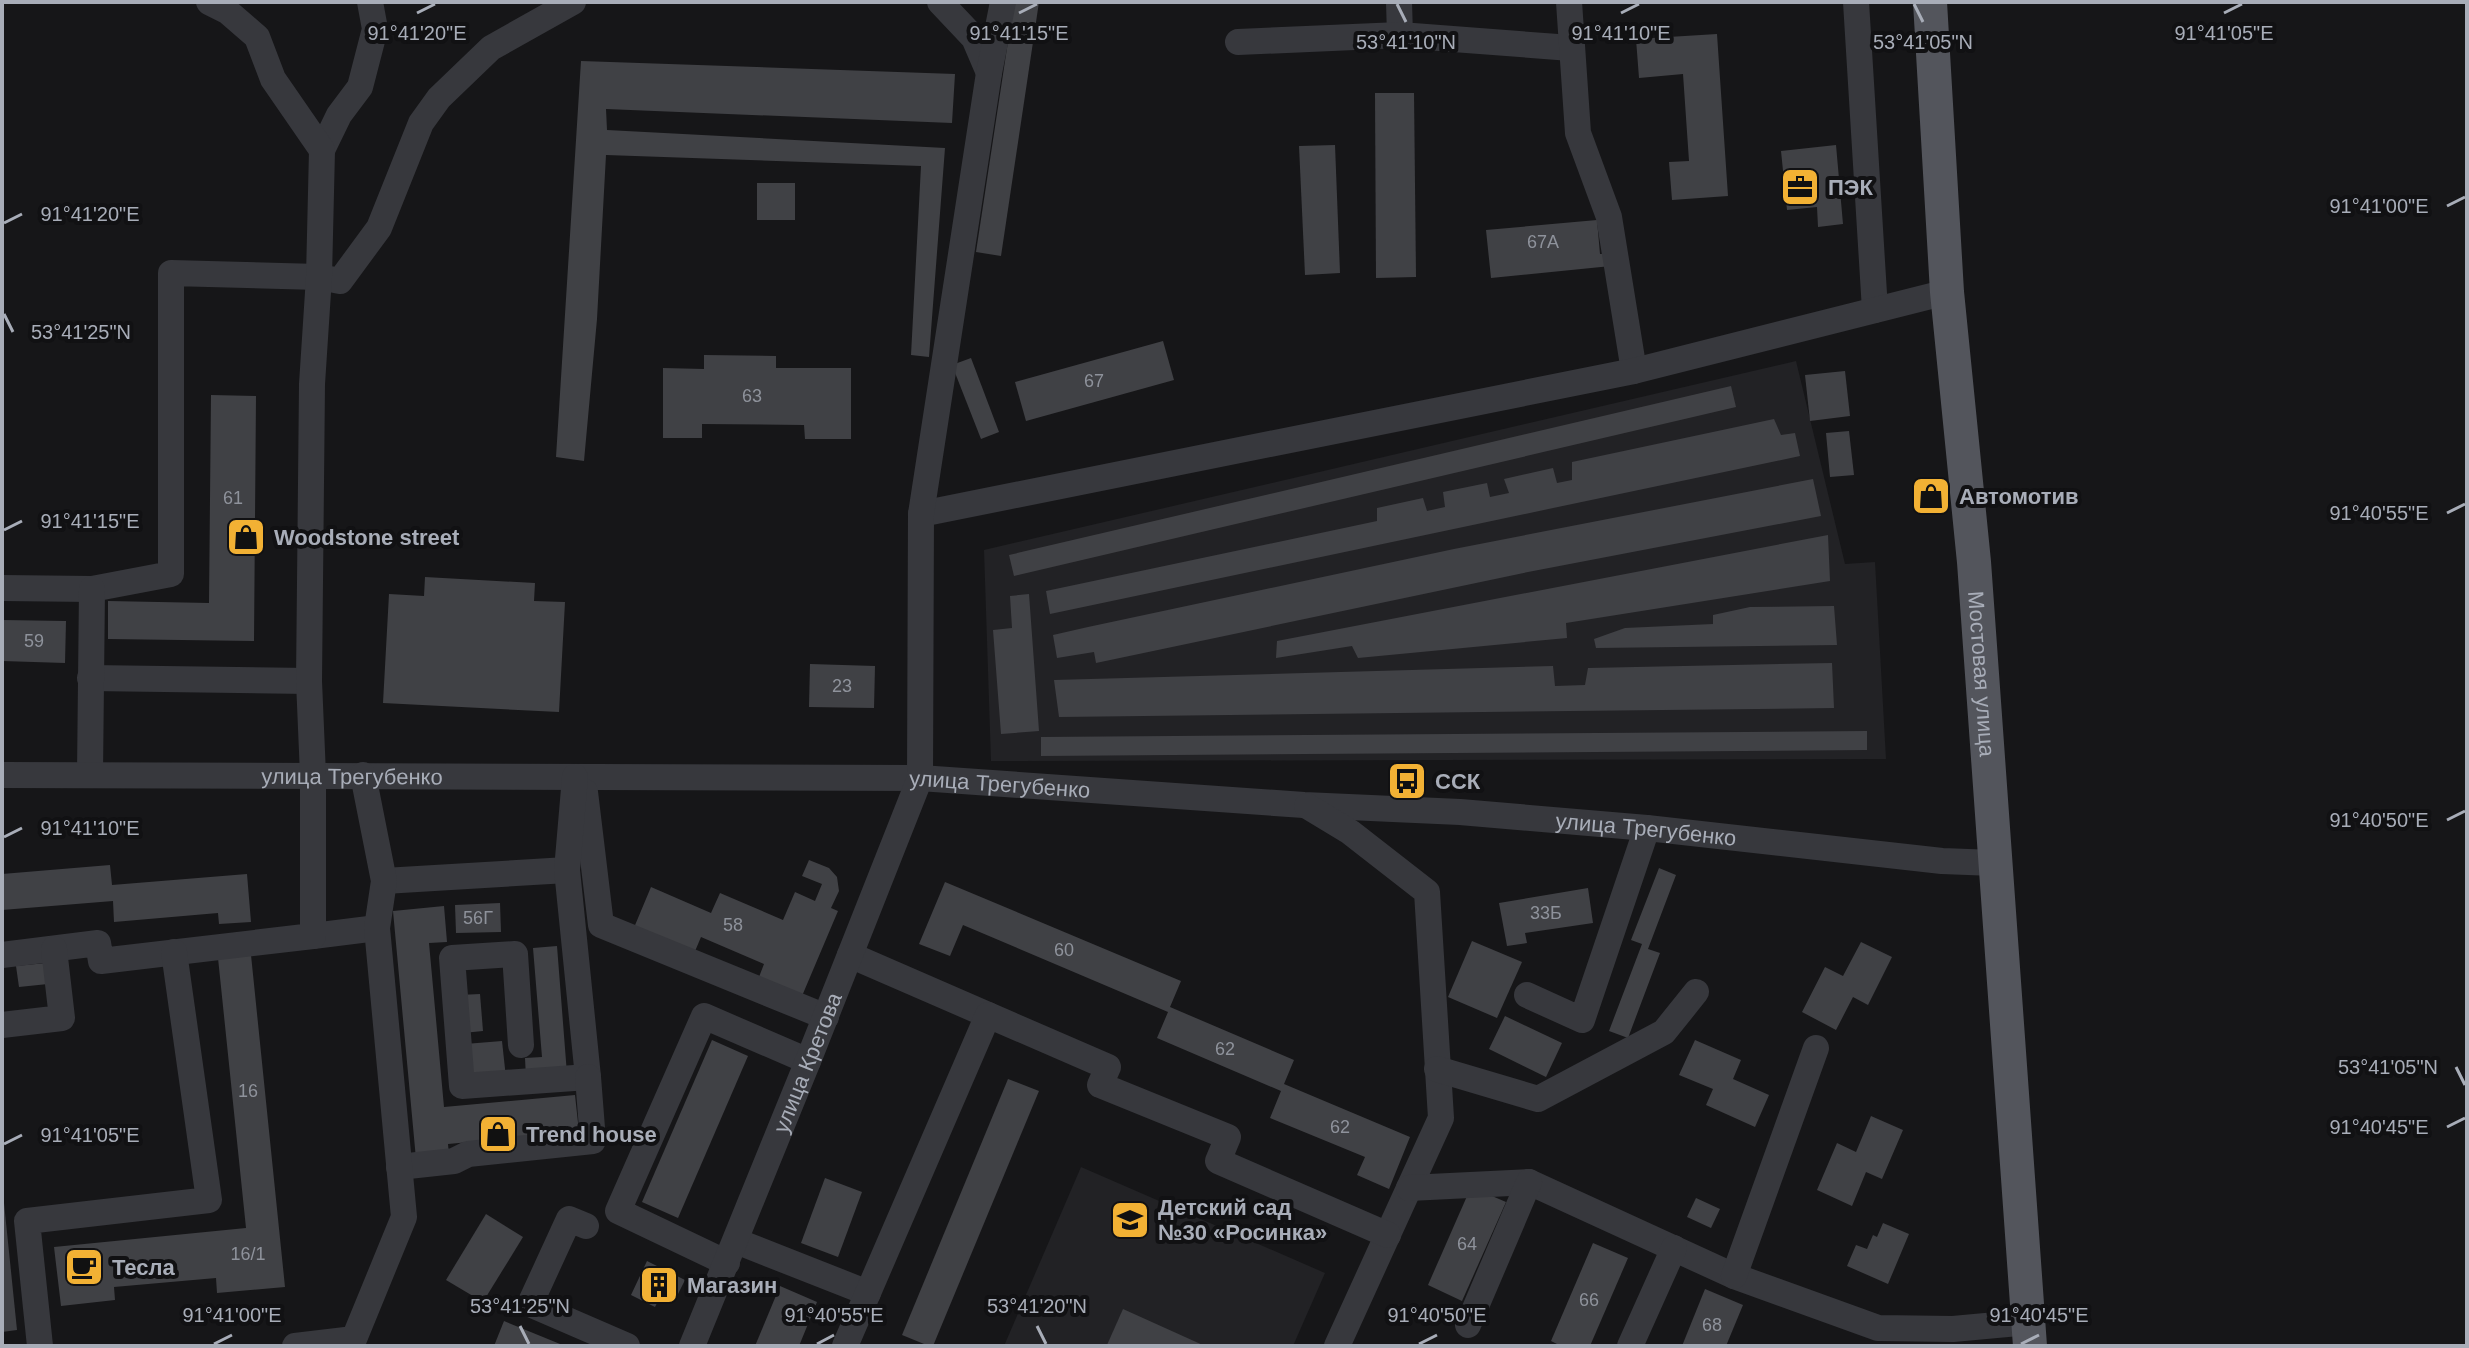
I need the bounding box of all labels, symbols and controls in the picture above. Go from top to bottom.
text: 91°41'20"E [368,22,467,44]
text: 91°41'15"E [970,22,1069,44]
text: 91°41'10"E [1572,22,1671,44]
text: 91°41'05"E [2175,22,2274,44]
text: 53°41'10"N [1356,31,1456,53]
text: 53°41'05"N [1873,31,1973,53]
office icon: ПЭК [1779,166,1821,208]
place label: ПЭК [1828,175,1873,200]
text: 91°41'00"E [2330,195,2429,217]
text: 91°41'20"E [41,203,140,225]
house number: 67А [1527,232,1559,252]
text: 53°41'25"N [31,321,131,343]
house number: 67 [1084,371,1104,391]
house number: 63 [742,386,762,406]
shop icon: Автомотив [1910,475,1952,517]
place label: Автомотив [1959,484,2078,509]
house number: 61 [223,488,243,508]
text: 91°40'55"E [2330,502,2429,524]
text: 91°41'15"E [41,510,140,532]
shop icon: Woodstone street [225,516,267,558]
place label: Woodstone street [274,525,460,550]
street label: Мостовая улица [1964,590,2000,758]
house number: 59 [24,631,44,651]
house number: 23 [832,676,852,696]
bus stop icon: ССК [1386,760,1428,802]
street label: улица Трегубенко [261,763,443,789]
street label: улица Трегубенко [909,765,1091,802]
place label: ССК [1435,769,1481,794]
street label: улица Трегубенко [1555,808,1738,850]
text: 91°40'50"E [2330,809,2429,831]
text: 91°41'10"E [41,817,140,839]
house number: 33Б [1530,903,1562,923]
house number: 56Г [463,908,493,928]
house number: 58 [723,915,743,935]
house number: 60 [1054,940,1074,960]
street label: улица Кретова [768,988,847,1136]
house number: 62 [1215,1039,1235,1059]
text: 53°41'05"N [2338,1056,2438,1078]
house number: 16 [238,1081,258,1101]
shop icon: Trend house [477,1113,519,1155]
text: 91°40'45"E [2330,1116,2429,1138]
house number: 62 [1330,1117,1350,1137]
place label: Trend house [526,1122,657,1147]
text: 91°41'05"E [41,1124,140,1146]
place label: Детский сад №30 «Росинка» [1158,1195,1327,1245]
school or university icon: Детский сад №30 «Росинка» [1109,1199,1151,1241]
house number: 64 [1457,1234,1477,1254]
house number: 16/1 [230,1244,266,1264]
cafe icon: Тесла [63,1246,105,1288]
place label: Тесла [112,1255,175,1280]
building icon: Магазин [638,1264,680,1306]
place label: Магазин [687,1273,777,1298]
house number: 66 [1579,1290,1599,1310]
text: 53°41'25"N [470,1295,570,1317]
text: 53°41'20"N [987,1295,1087,1317]
text: 91°41'00"E [183,1304,282,1326]
text: 91°40'55"E [785,1304,884,1326]
text: 91°40'50"E [1388,1304,1487,1326]
text: 91°40'45"E [1990,1304,2089,1326]
house number: 68 [1702,1315,1722,1335]

